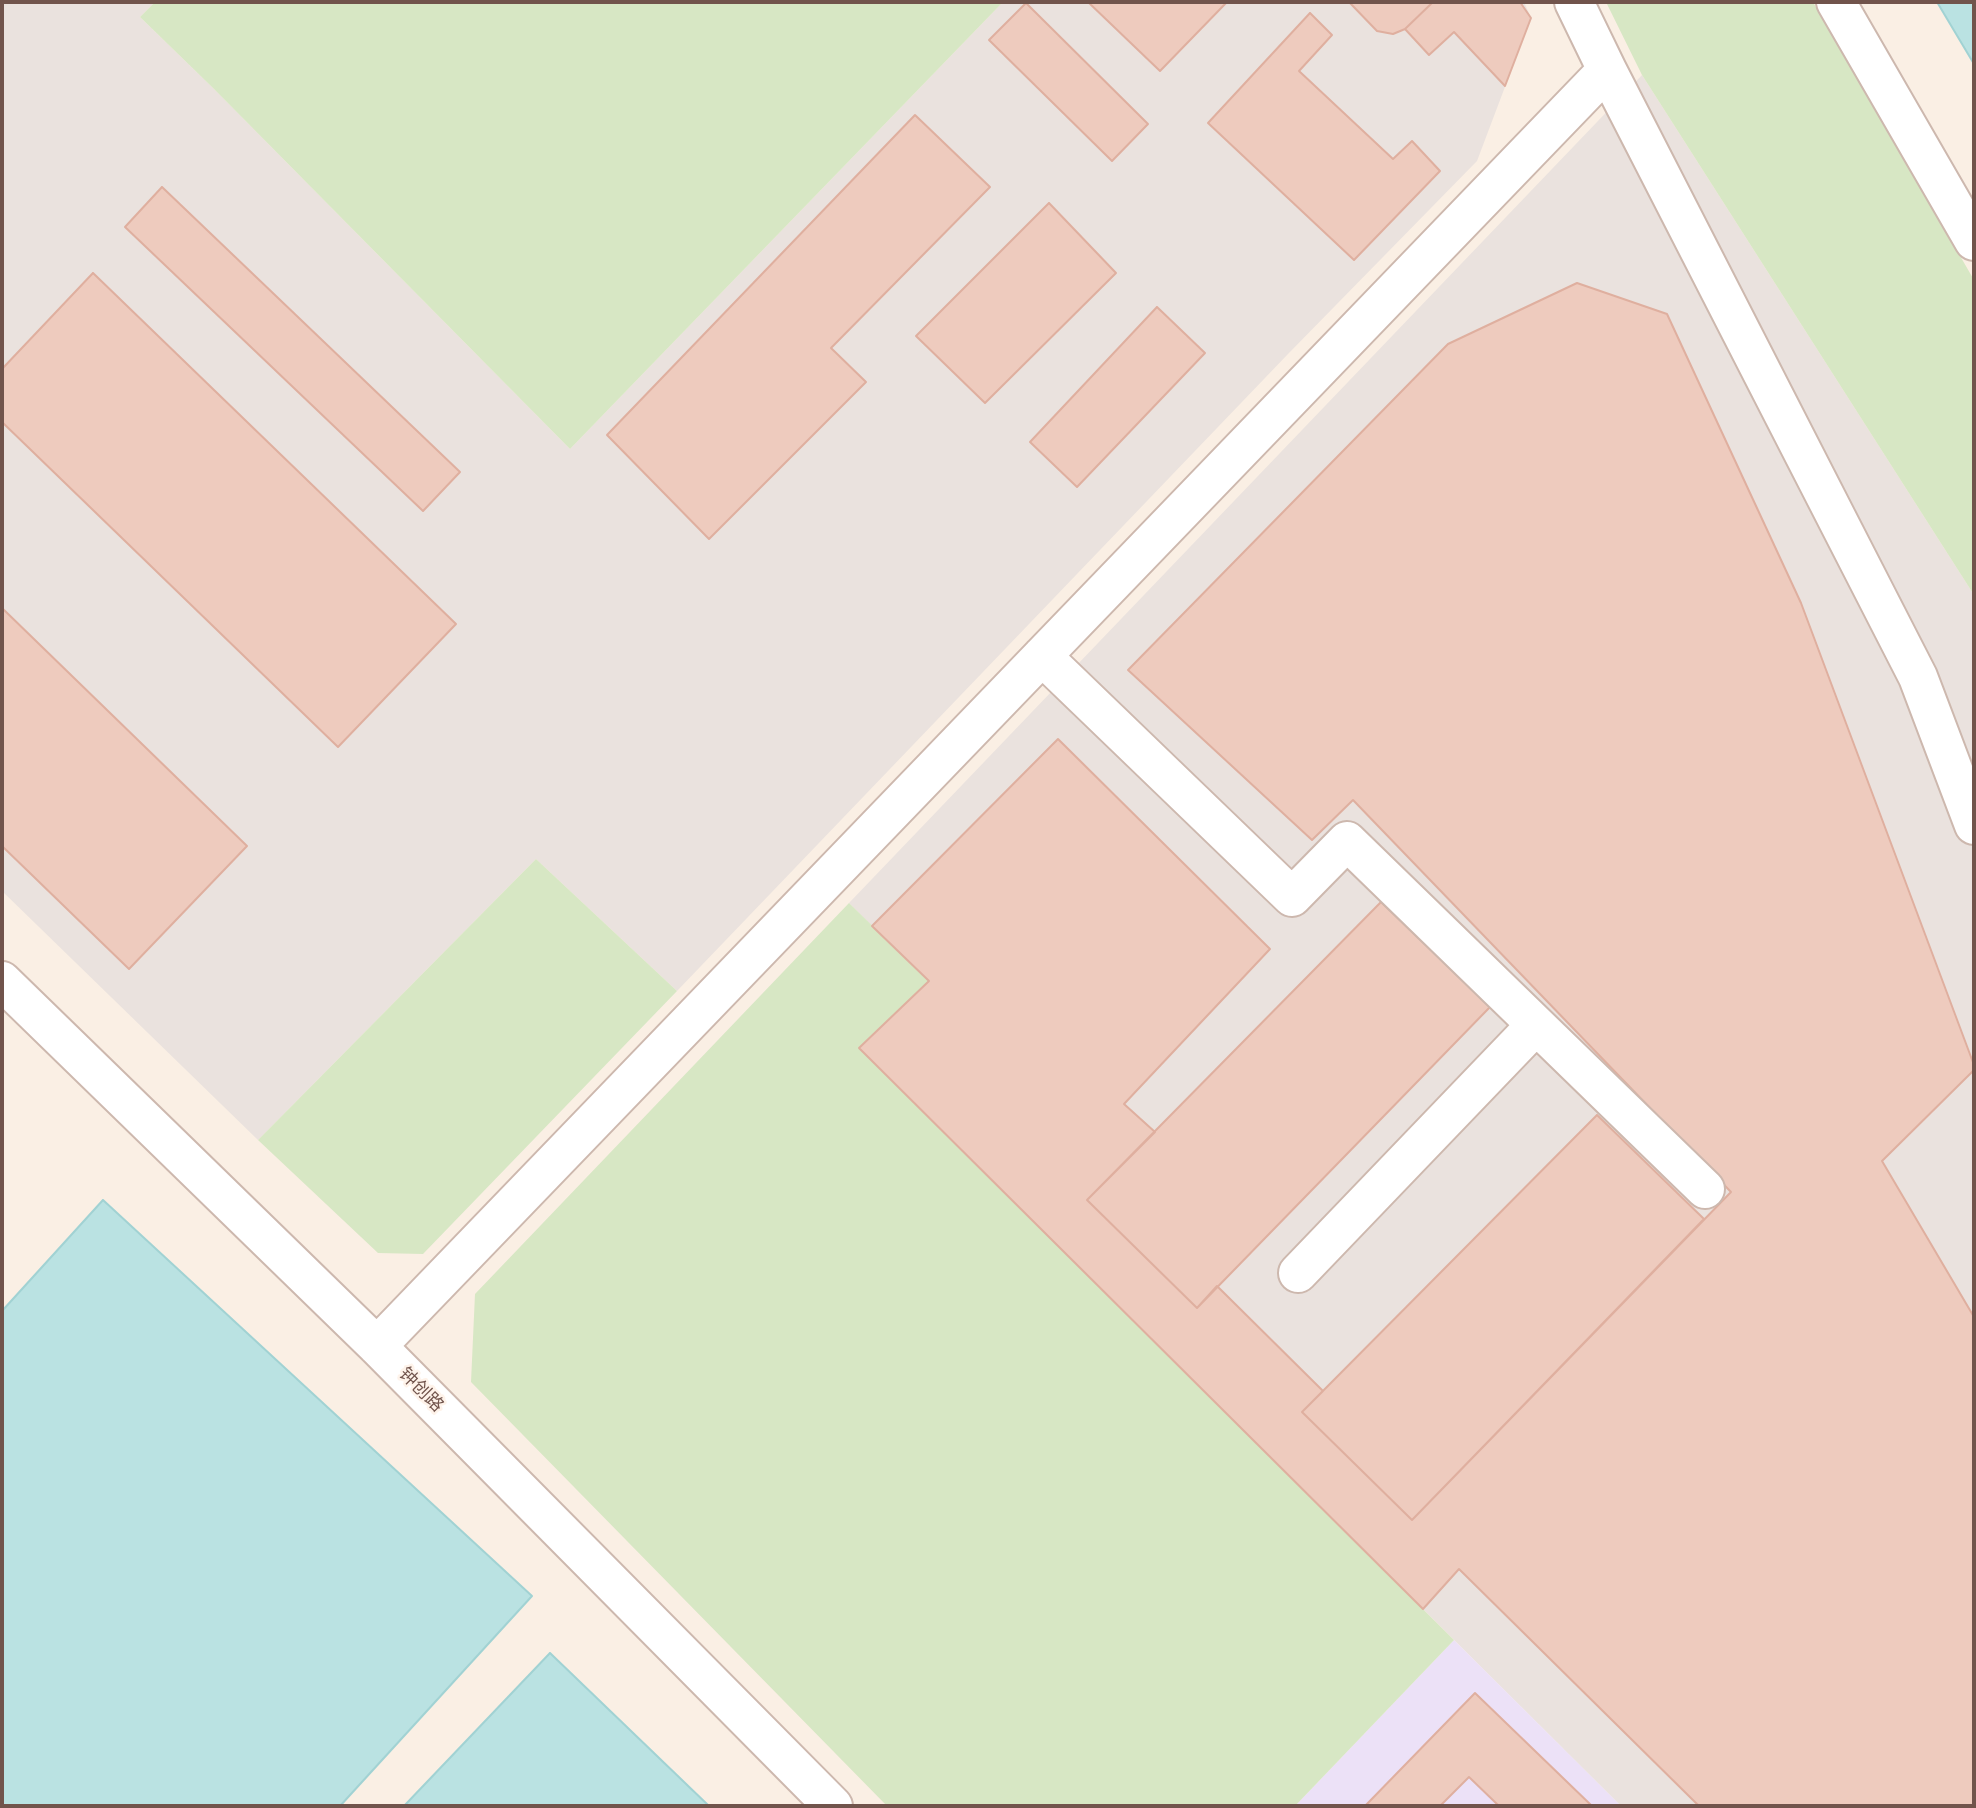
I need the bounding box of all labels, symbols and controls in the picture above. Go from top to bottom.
street label: 钟创路 [394,1363,448,1417]

